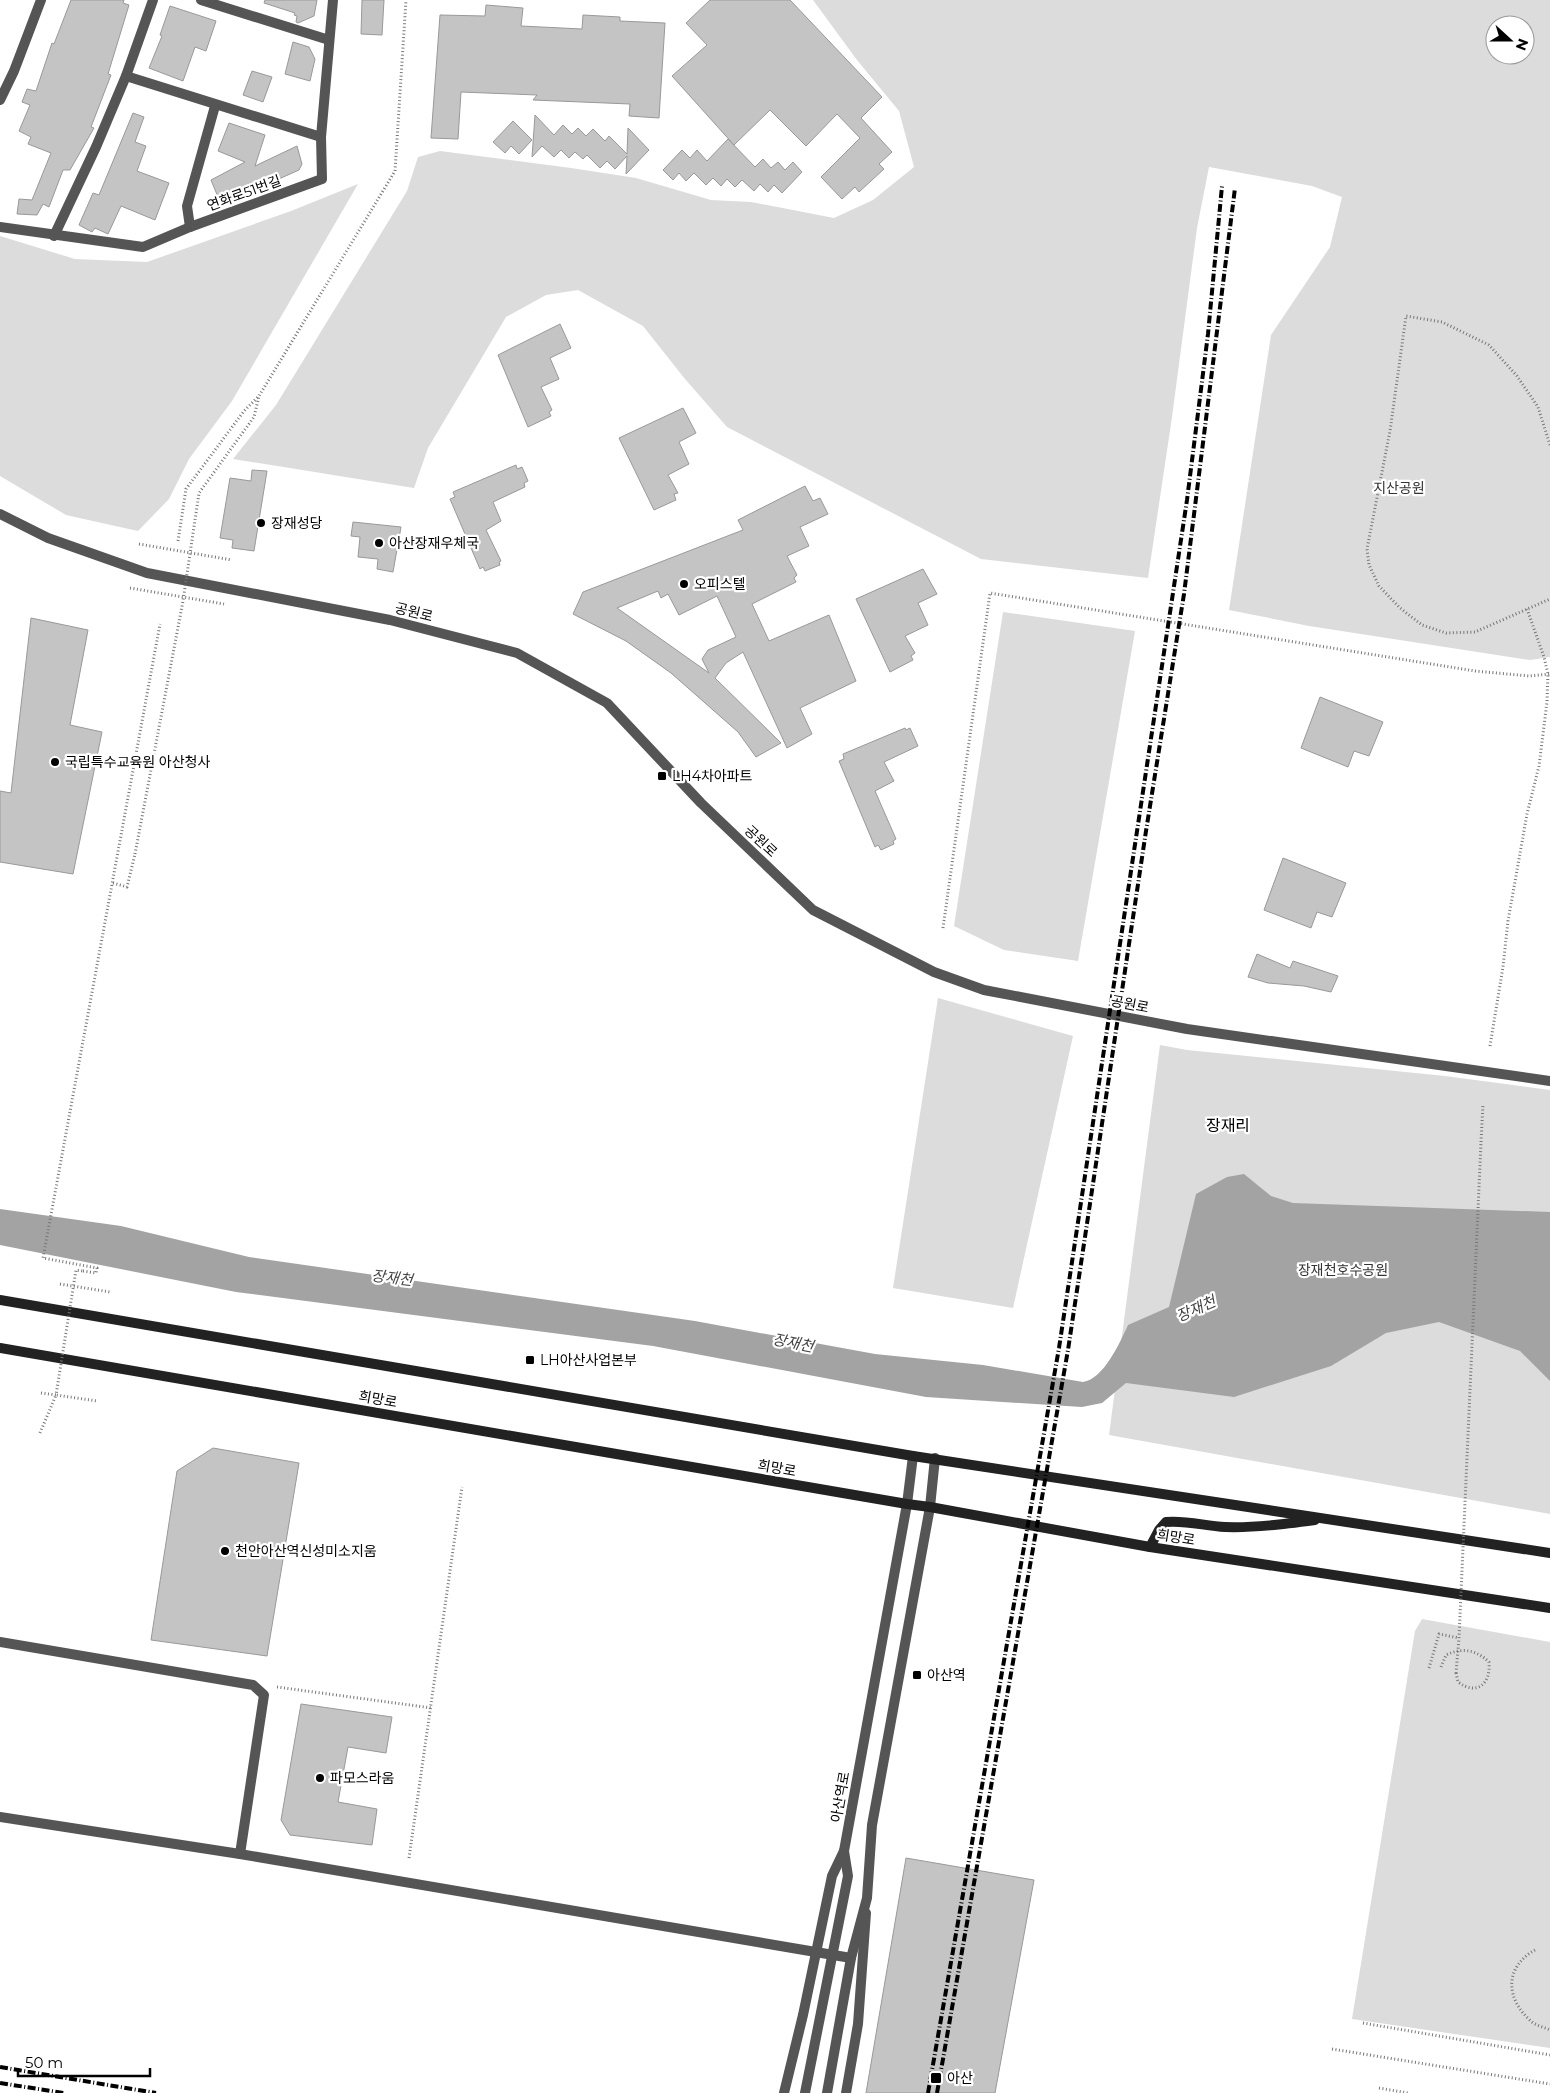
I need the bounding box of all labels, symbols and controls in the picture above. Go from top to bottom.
north arrow [1485,15,1535,65]
text: N [1512,36,1533,53]
street label: 연화로51번길 [205,171,283,215]
park label: 지산공원 [1373,479,1425,497]
place label: 장재성당 [271,514,323,532]
marker: 장재성당 [255,517,267,529]
place label: 아산장재우체국 [389,534,479,552]
marker: 아산장재우체국 [373,537,385,549]
place label: 오피스텔 [694,575,746,593]
marker: 오피스텔 [678,578,690,590]
street label: 공원로 [393,599,435,625]
place label: 국립특수교육원 아산청사 [65,753,210,771]
marker: 국립특수교육원 아산청사 [49,756,61,768]
place label: LH4차아파트 [672,767,753,785]
marker: LH4차아파트 [656,770,668,782]
street label: 공원로 [741,821,781,861]
street label: 공원로 [1109,991,1151,1017]
district label: 장재리 [1206,1116,1250,1135]
park label: 장재천호수공원 [1298,1261,1388,1279]
water label: 장재천 [370,1266,416,1290]
water label: 장재천 [1173,1291,1221,1326]
water label: 장재천 [771,1329,817,1356]
place label: LH아산사업본부 [540,1351,637,1369]
marker: LH아산사업본부 [524,1354,536,1366]
street label: 희망로 [357,1387,399,1411]
street label: 희망로 [756,1456,798,1480]
street label: 희망로 [1156,1525,1197,1549]
place label: 천안아산역신성미소지움 [235,1542,377,1560]
marker: 천안아산역신성미소지움 [219,1545,231,1557]
place label: 아산역 [927,1666,966,1684]
marker: 아산역 [911,1669,923,1681]
place label: 파모스라움 [330,1769,395,1787]
street label: 아산역로 [827,1770,853,1824]
marker: 파모스라움 [314,1772,326,1784]
scale bar [18,2046,150,2078]
text: 50 m [25,2053,63,2072]
place label: 아산 [947,2069,973,2087]
marker: 아산 [929,2071,943,2085]

